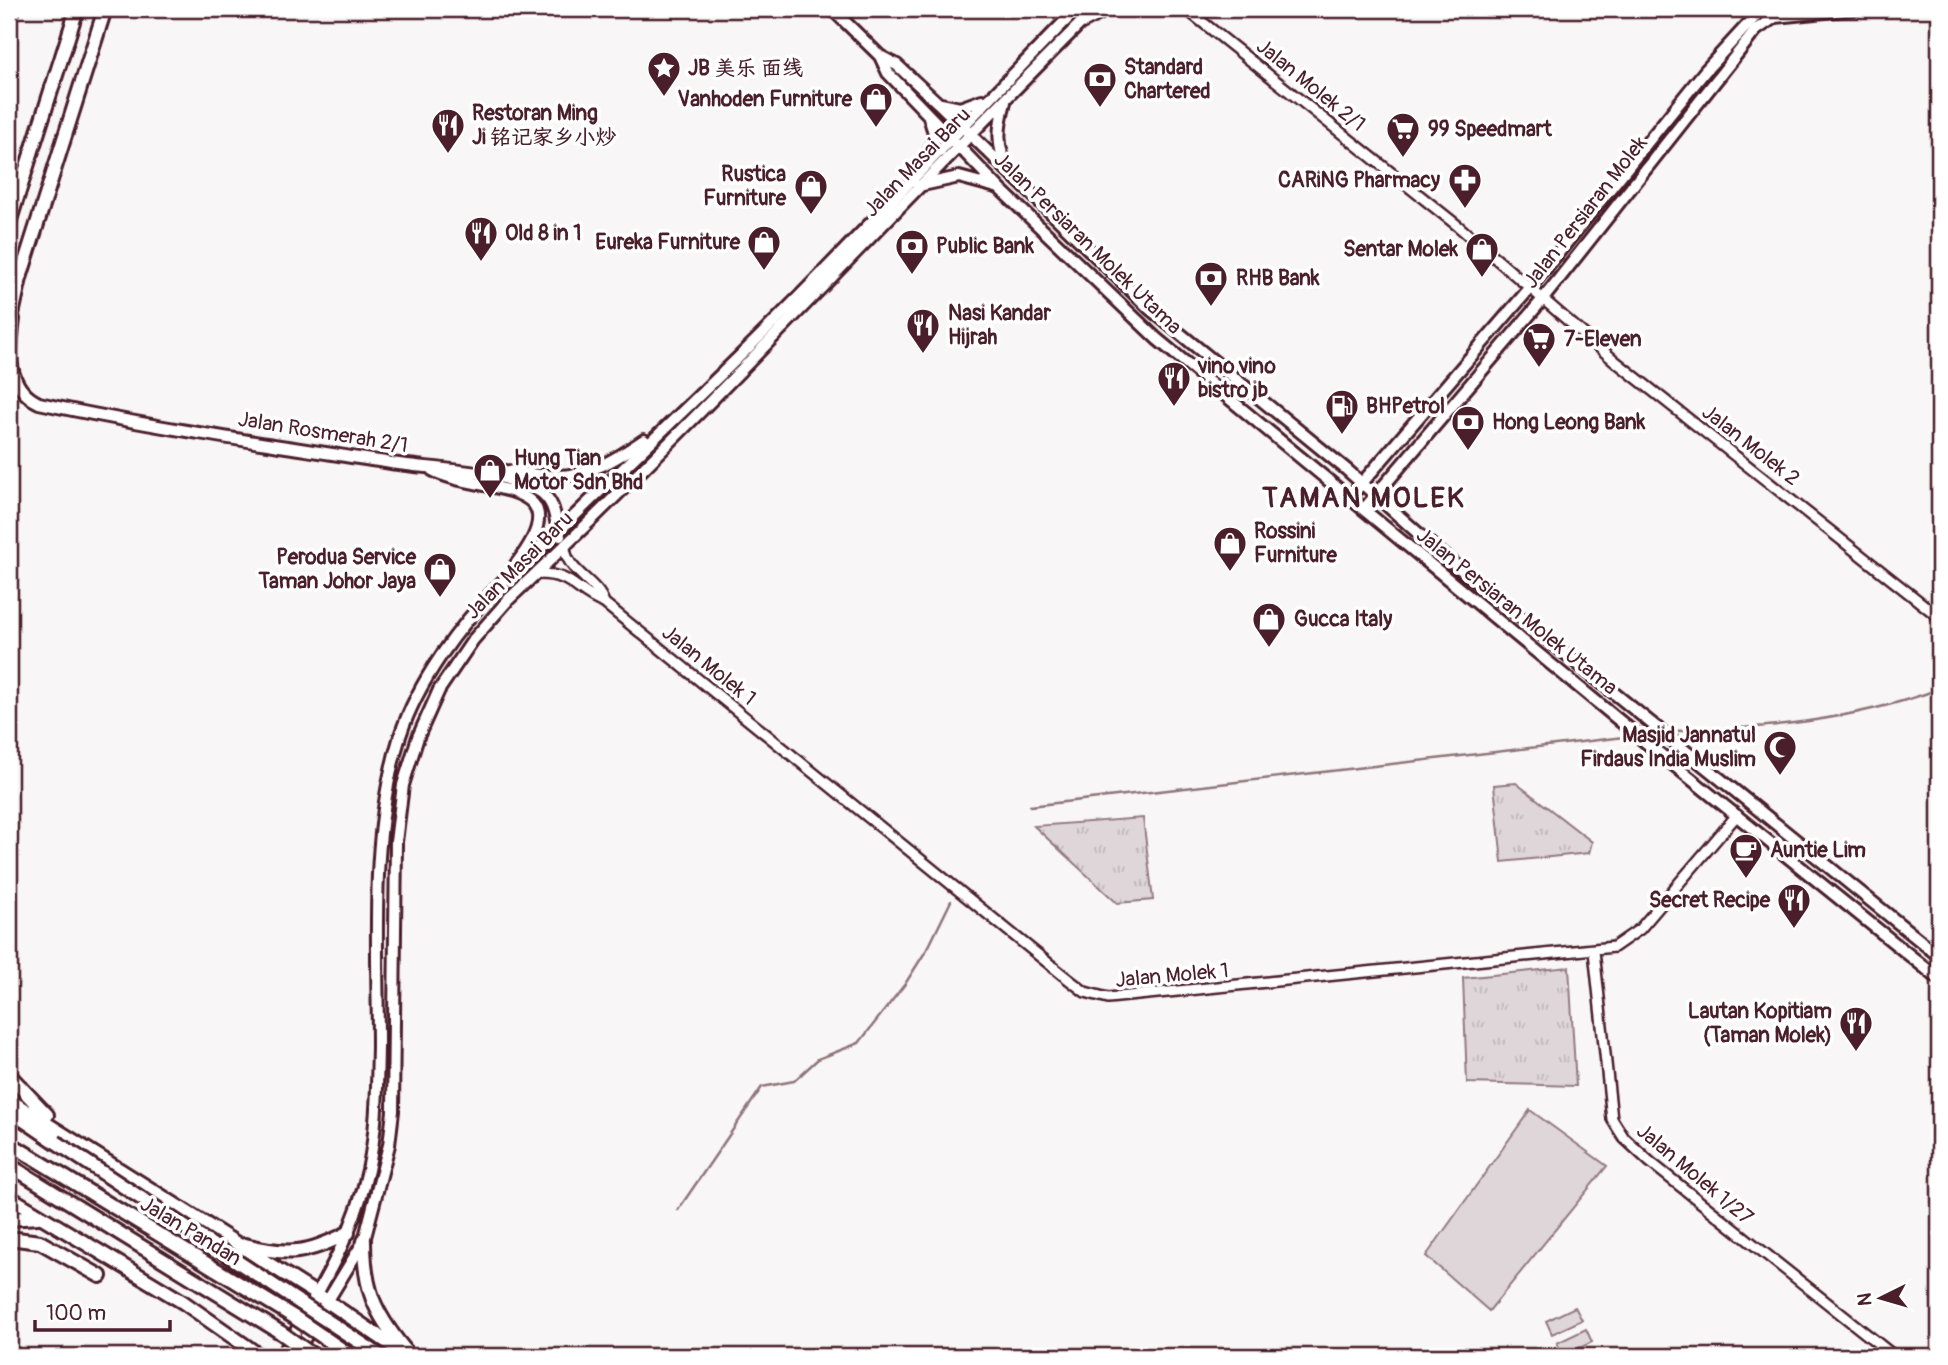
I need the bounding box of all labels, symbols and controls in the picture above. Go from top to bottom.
street label: Jalan Molek 2/1 [1251,33,1371,138]
place icon: JB 美乐 面线 [645,49,683,98]
place label: Standard Chartered [1124,54,1211,105]
place label: JB 美乐 面线 [688,55,803,82]
bank icon: Standard Chartered [1081,60,1119,109]
shop icon: Vanhoden Furniture [857,80,895,129]
place label: Vanhoden Furniture [678,86,853,113]
place label: Restoran Ming Ji 铭记家乡小炒 [472,100,616,151]
street label: Jalan Masai Baru [858,102,977,223]
restaurant icon: Restoran Ming Ji 铭记家乡小炒 [429,106,467,155]
supermarket icon: 99 Speedmart [1384,110,1422,159]
place label: 99 Speedmart [1428,116,1552,143]
street label: Jalan Persiaran Molek [1517,130,1654,294]
street label: Jalan Persiaran Molek Utama [988,146,1187,340]
place label: Rustica Furniture [703,161,787,212]
pharmacy icon: CARiNG Pharmacy [1446,161,1484,210]
shop icon: Rustica Furniture [792,167,830,216]
place label: CARiNG Pharmacy [1278,167,1440,194]
restaurant icon: Old 8 in 1 [462,214,500,263]
place label: Old 8 in 1 [505,220,582,247]
shop icon: Eureka Furniture [745,223,783,272]
bank icon: Public Bank [893,227,931,276]
place label: Eureka Furniture [595,229,741,256]
shop icon: Sentar Molek [1463,230,1501,279]
place label: Public Bank [936,233,1034,260]
place label: Sentar Molek [1343,236,1458,263]
bank icon: RHB Bank [1192,259,1230,308]
place label: RHB Bank [1236,265,1320,292]
place label: Nasi Kandar Hijrah [948,300,1051,351]
restaurant icon: Nasi Kandar Hijrah [904,306,942,355]
supermarket icon: 7-Eleven [1520,320,1558,369]
place label: 7-Eleven [1564,326,1642,353]
place label: vino vino bistro jb [1197,353,1276,404]
restaurant icon: vino vino bistro jb [1155,359,1193,408]
fuel station icon: BHPetrol [1323,387,1361,436]
place label: BHPetrol [1366,393,1445,420]
street label: Jalan Molek 2 [1696,399,1805,492]
bank icon: Hong Leong Bank [1449,403,1487,452]
street label: Jalan Rosmerah 2/1 [236,406,410,459]
place label: Hong Leong Bank [1492,409,1646,436]
place label: Hung Tian Motor Sdn Bhd [514,445,643,496]
shop icon: Hung Tian Motor Sdn Bhd [471,451,509,500]
district label: TAMAN MOLEK [1261,481,1466,516]
street label: Jalan Masai Baru [459,505,579,625]
place label: Rossini Furniture [1254,518,1337,569]
street label: Jalan Persiaran Molek Utama [1410,522,1623,701]
shop icon: Rossini Furniture [1211,524,1249,573]
place label: Perodua Service Taman Johor Jaya [258,544,417,595]
shop icon: Perodua Service Taman Johor Jaya [421,550,459,599]
shop icon: Gucca Italy [1250,600,1288,649]
place label: Gucca Italy [1294,606,1392,633]
street label: Jalan Molek 1 [656,619,761,712]
place label: Masjid Jannatul Firdaus India Muslim [1580,722,1756,773]
mosque icon: Masjid Jannatul Firdaus India Muslim [1761,728,1799,777]
cafe icon: Auntie Lim [1727,831,1765,880]
place label: Auntie Lim [1770,837,1866,864]
restaurant icon: Secret Recipe [1775,881,1813,930]
place label: Secret Recipe [1649,887,1771,914]
street label: Jalan Molek 1 [1114,957,1230,994]
place label: Lautan Kopitiam (Taman Molek) [1688,998,1832,1049]
restaurant icon: Lautan Kopitiam (Taman Molek) [1837,1004,1875,1053]
street label: Jalan Molek 1/27 [1631,1118,1759,1231]
street label: Jalan Pandan [135,1191,246,1272]
north arrow [1846,1264,1916,1334]
scale bar [35,1288,170,1332]
text: N [1853,1292,1878,1307]
text: 100 m [46,1300,106,1327]

